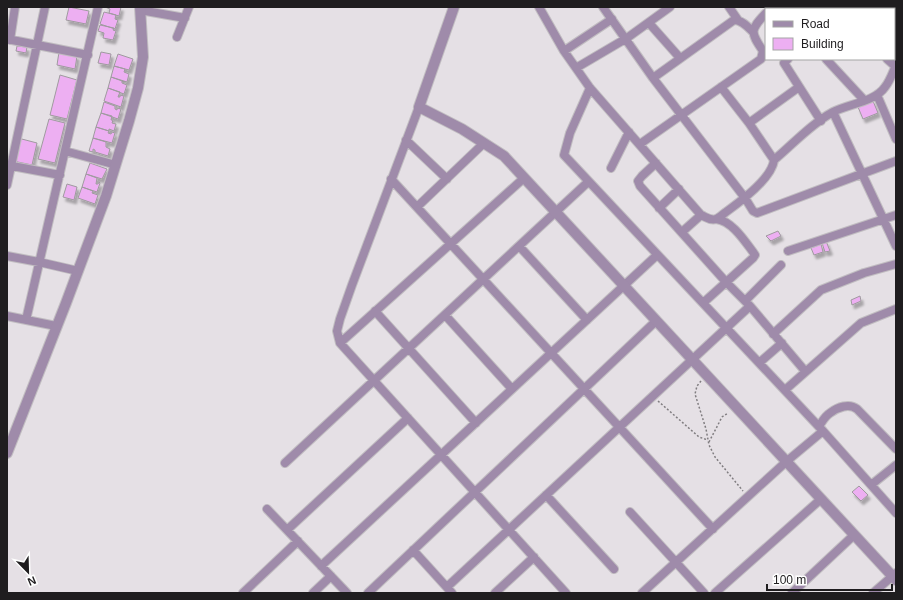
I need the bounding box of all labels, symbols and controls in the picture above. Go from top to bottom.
legend [765,8,895,60]
text: Road [801,17,830,31]
text: Building [801,37,844,51]
north arrow [8,552,48,592]
scale bar [767,566,892,592]
text: 100 m [773,573,806,587]
text: N [26,574,38,588]

